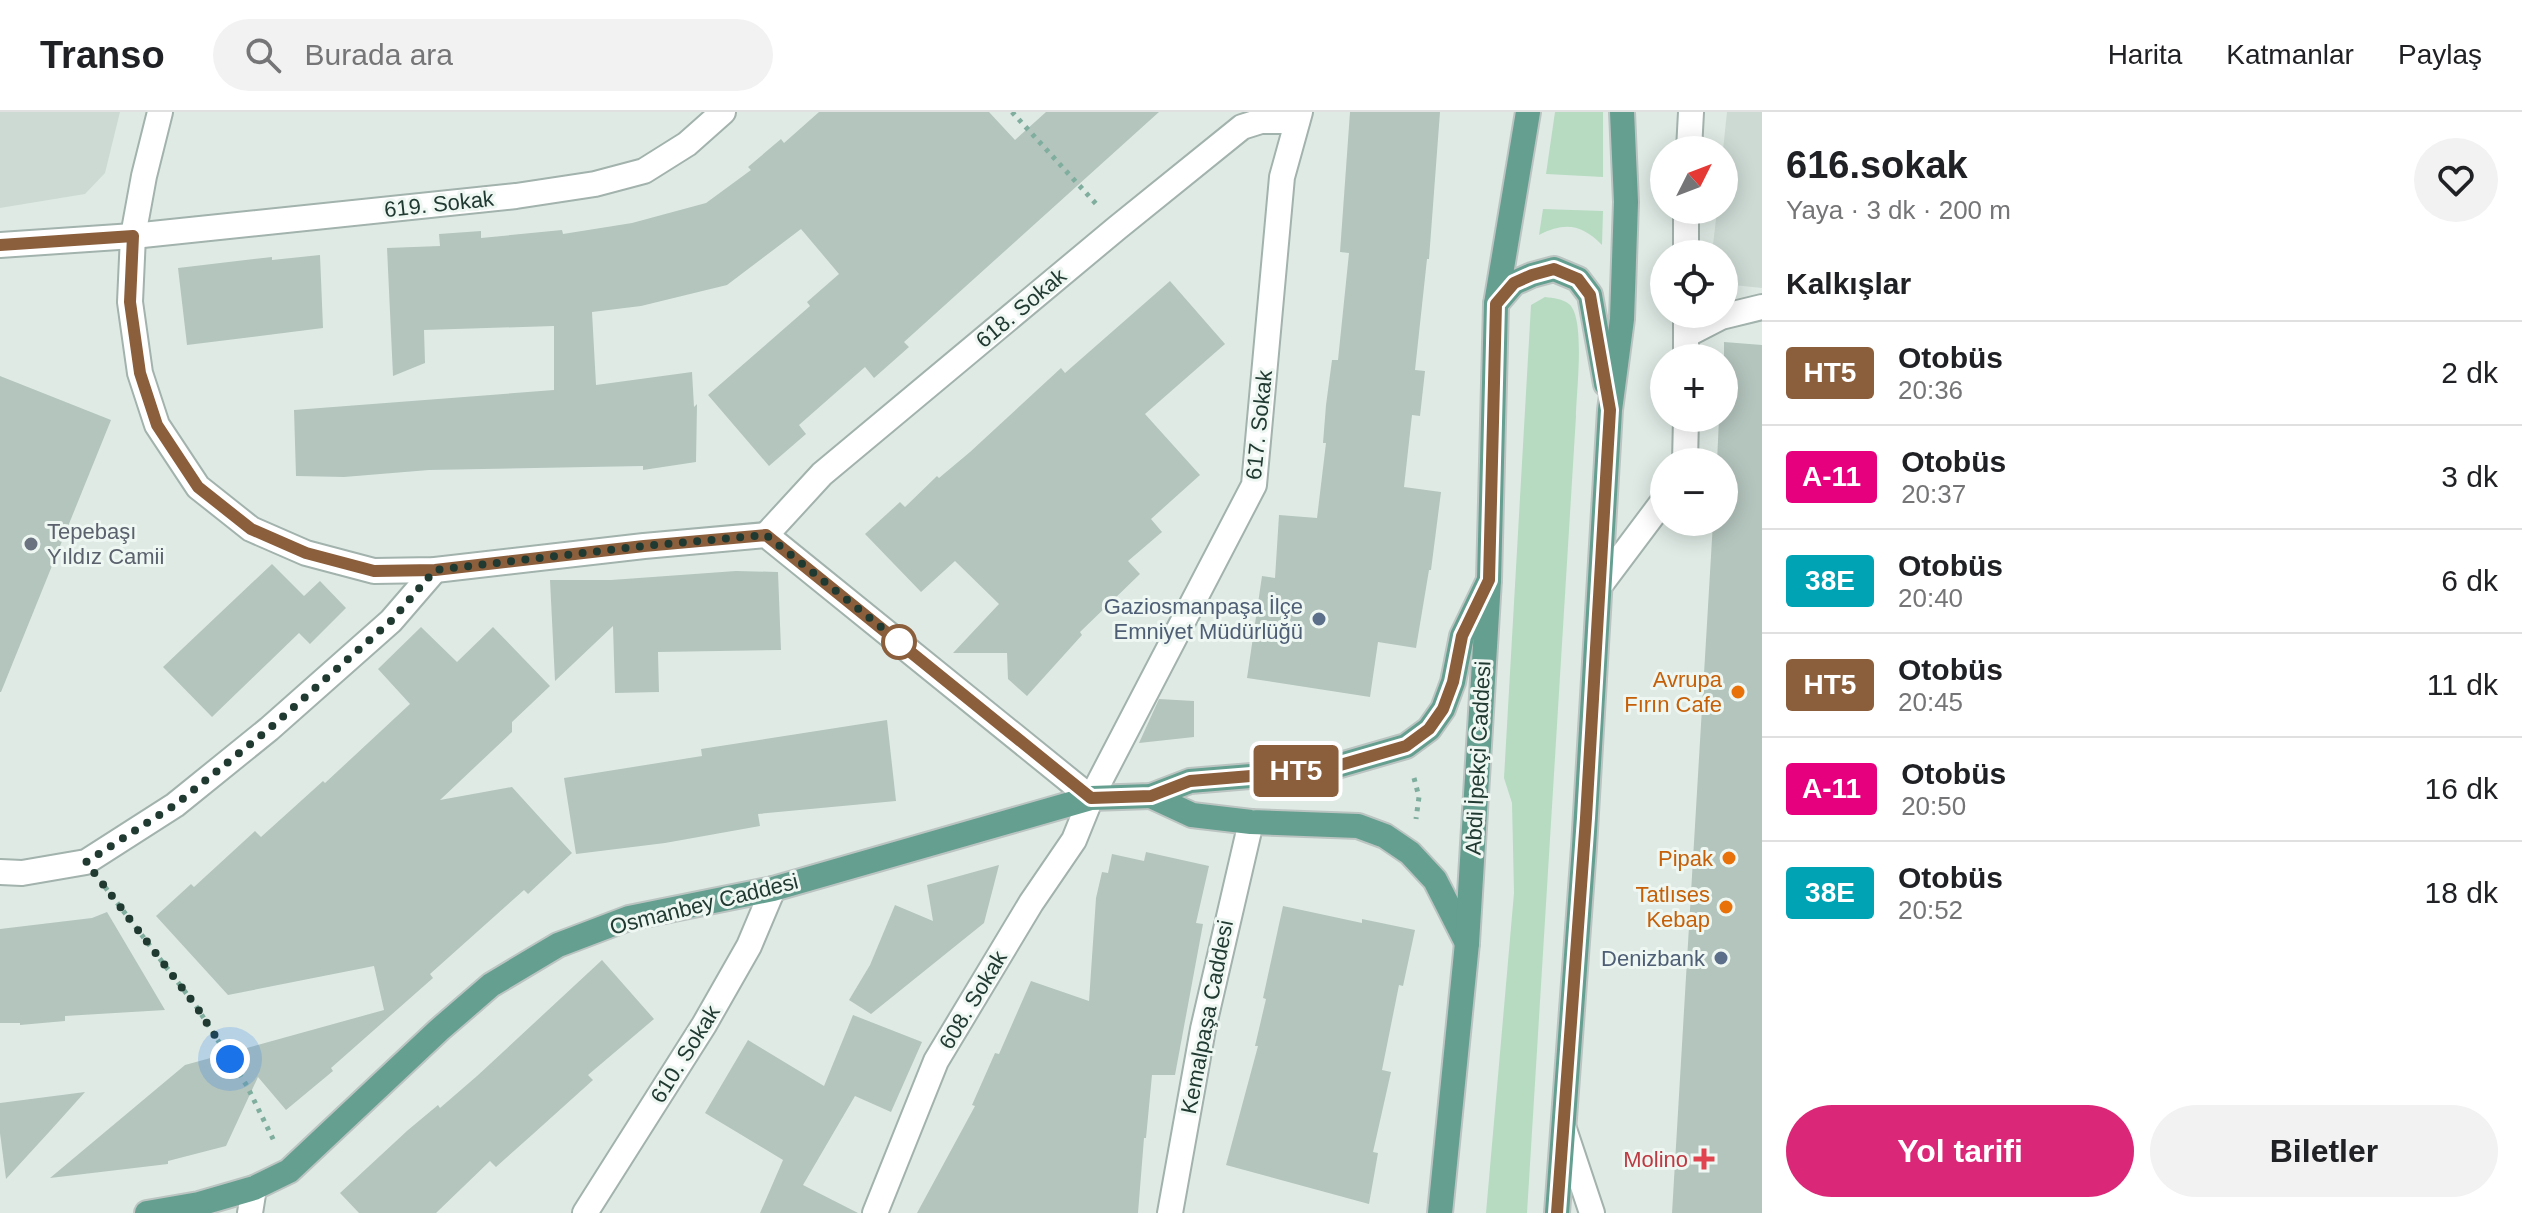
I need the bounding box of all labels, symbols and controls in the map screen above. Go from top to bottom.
search box [213,19,773,91]
icon: search [241,33,285,77]
text: Transo [40,34,165,76]
text: Burada ara [305,38,453,71]
text: Harita [2108,39,2182,70]
text: Katmanlar [2226,39,2354,70]
text: Paylaş [2398,39,2482,70]
north arrow [1650,136,1738,224]
map controls [1650,136,1738,536]
button: heart [2414,138,2498,222]
text: 616.sokak [1786,144,1968,186]
street label: 619. Sokak [383,186,496,222]
text: Yaya · 3 dk · 200 m [1786,195,2011,225]
button: locate [1650,240,1738,328]
street label: 618. Sokak [971,262,1072,353]
text: Kalkışlar [1786,267,1911,300]
text: Otobüs [1898,341,2003,374]
button: + [1650,344,1738,432]
text: 2 dk [2441,356,2498,389]
text: HT5 [1804,357,1856,388]
street label: 617. Sokak [1241,368,1277,481]
text: 20:36 [1898,375,1963,405]
text: Otobüs [1901,445,2006,478]
button: − [1650,448,1738,536]
text: 3 dk [2441,460,2498,493]
text: A-11 [1802,461,1861,492]
text: 20:37 [1901,479,1966,509]
place label: Tepebaşı Yıldız Camii [47,519,164,569]
marker: Tepebaşı Yıldız Camii [22,535,40,553]
text: Otobüs [1898,549,2003,582]
text: 6 dk [2441,564,2498,597]
text: 38E [1805,565,1855,596]
text: 20:40 [1898,583,1963,613]
place label: Gaziosmanpaşa İlçe Emniyet Müdürlüğü [1104,594,1303,644]
marker: Gaziosmanpaşa İlçe Emniyet Müdürlüğü [1310,610,1328,628]
unlabelled marker [882,625,916,659]
text: Otobüs [1898,653,2003,686]
street label: Abdi İpekçi Caddesi [1460,660,1496,856]
place label: Avrupa Fırın Cafe [1624,667,1723,717]
text: 11 dk [2427,668,2498,701]
text: HT5 [1804,669,1856,700]
marker: Avrupa Fırın Cafe [1729,683,1747,701]
text: 20:45 [1898,687,1963,717]
line badge: HT5 [1250,745,1342,797]
text: HT5 [1270,755,1322,786]
text: Otobüs [1901,757,2006,790]
text: 16 dk [2425,772,2498,805]
text: A-11 [1802,773,1861,804]
text: 20:50 [1901,791,1966,821]
place label: Pipak [1658,846,1714,871]
marker: Pipak [1720,849,1738,867]
text: Otobüs [1898,861,2003,894]
street label: Osmanbey Caddesi [607,868,801,940]
text: 18 dk [2425,876,2498,909]
text: 38E [1805,877,1855,908]
place label: Tatlıses Kebap [1635,882,1710,932]
text: 20:52 [1898,895,1963,925]
marker: Tatlıses Kebap [1717,898,1735,916]
street label: Kemalpaşa Caddesi [1176,918,1238,1116]
street label: 608. Sokak [934,946,1013,1054]
place label: Denizbank [1601,946,1706,971]
marker: Denizbank [1712,949,1730,967]
street label: 610. Sokak [645,1000,725,1107]
your location [210,1039,250,1079]
button: Yol tarifi [1786,1105,2134,1197]
button: Biletler [2150,1105,2498,1197]
place label: Molino [1623,1147,1688,1172]
marker: Molino [1695,1150,1713,1168]

